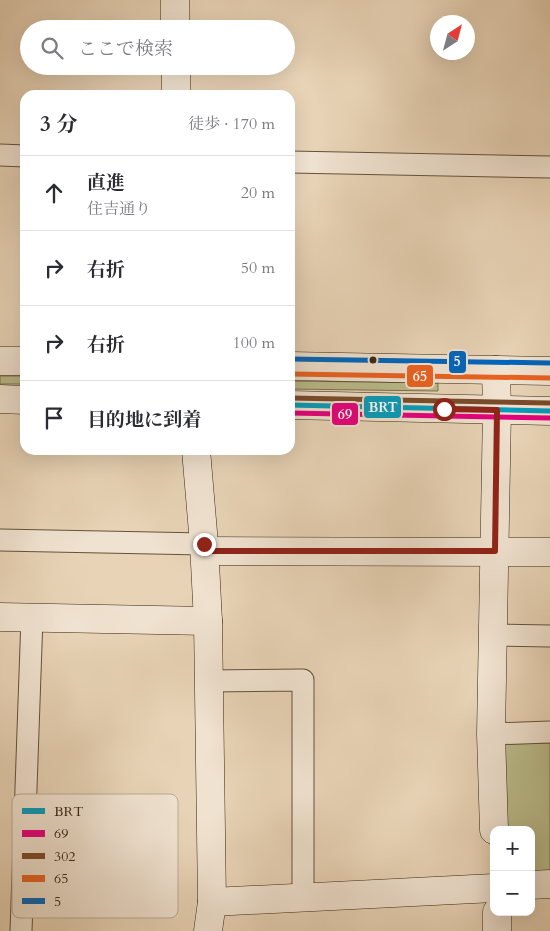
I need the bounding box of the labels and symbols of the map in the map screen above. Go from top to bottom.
north arrow [430,15,475,60]
line badge: 5 [448,350,467,374]
text: 5 [453,352,461,371]
unlabelled marker [368,355,378,365]
line badge: 65 [406,364,434,388]
text: 65 [413,367,427,386]
line badge: BRT [363,395,402,419]
text: BRT [368,398,398,417]
route start [433,398,456,421]
line badge: 69 [331,402,359,426]
text: 69 [338,405,352,424]
route end [193,533,216,556]
legend [12,794,178,918]
text: BRT [54,802,83,821]
text: 69 [54,824,68,843]
text: 302 [54,847,76,866]
text: 65 [54,869,68,888]
text: 5 [54,892,61,911]

